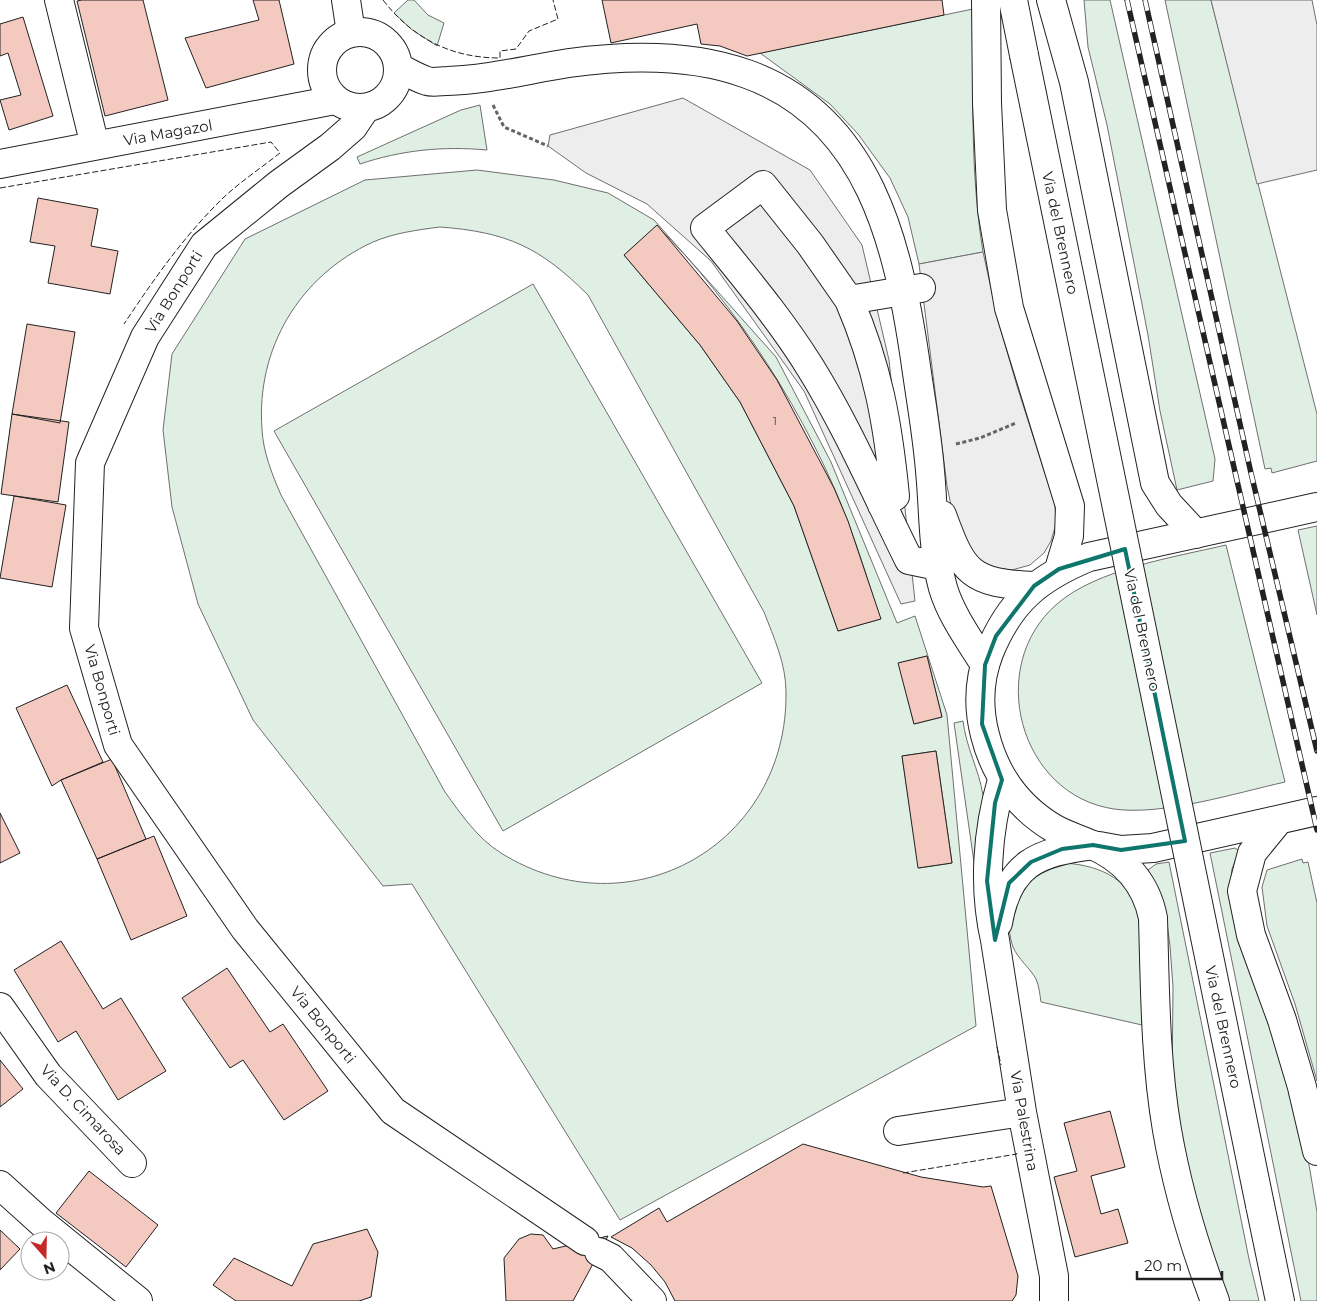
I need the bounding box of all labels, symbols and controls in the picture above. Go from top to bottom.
street label: Via Magazol [122,115,214,150]
street label: Via del Brennero [1038,170,1083,296]
street label: Via Bonporti [141,247,206,337]
house number: 1 [773,413,777,428]
street label: Via del Brennero [1120,567,1165,693]
street label: Via Bonporti [80,642,125,738]
street label: Via del Brennero [1201,964,1246,1090]
street label: Via Bonporti [286,982,360,1067]
street label: Via D. Cimarosa [36,1060,130,1159]
street label: Via Palestrina [1006,1069,1043,1173]
north arrow [20,1231,70,1281]
scale bar [1137,1248,1222,1280]
text: 20 m [1144,1256,1182,1275]
text: N [41,1258,58,1279]

